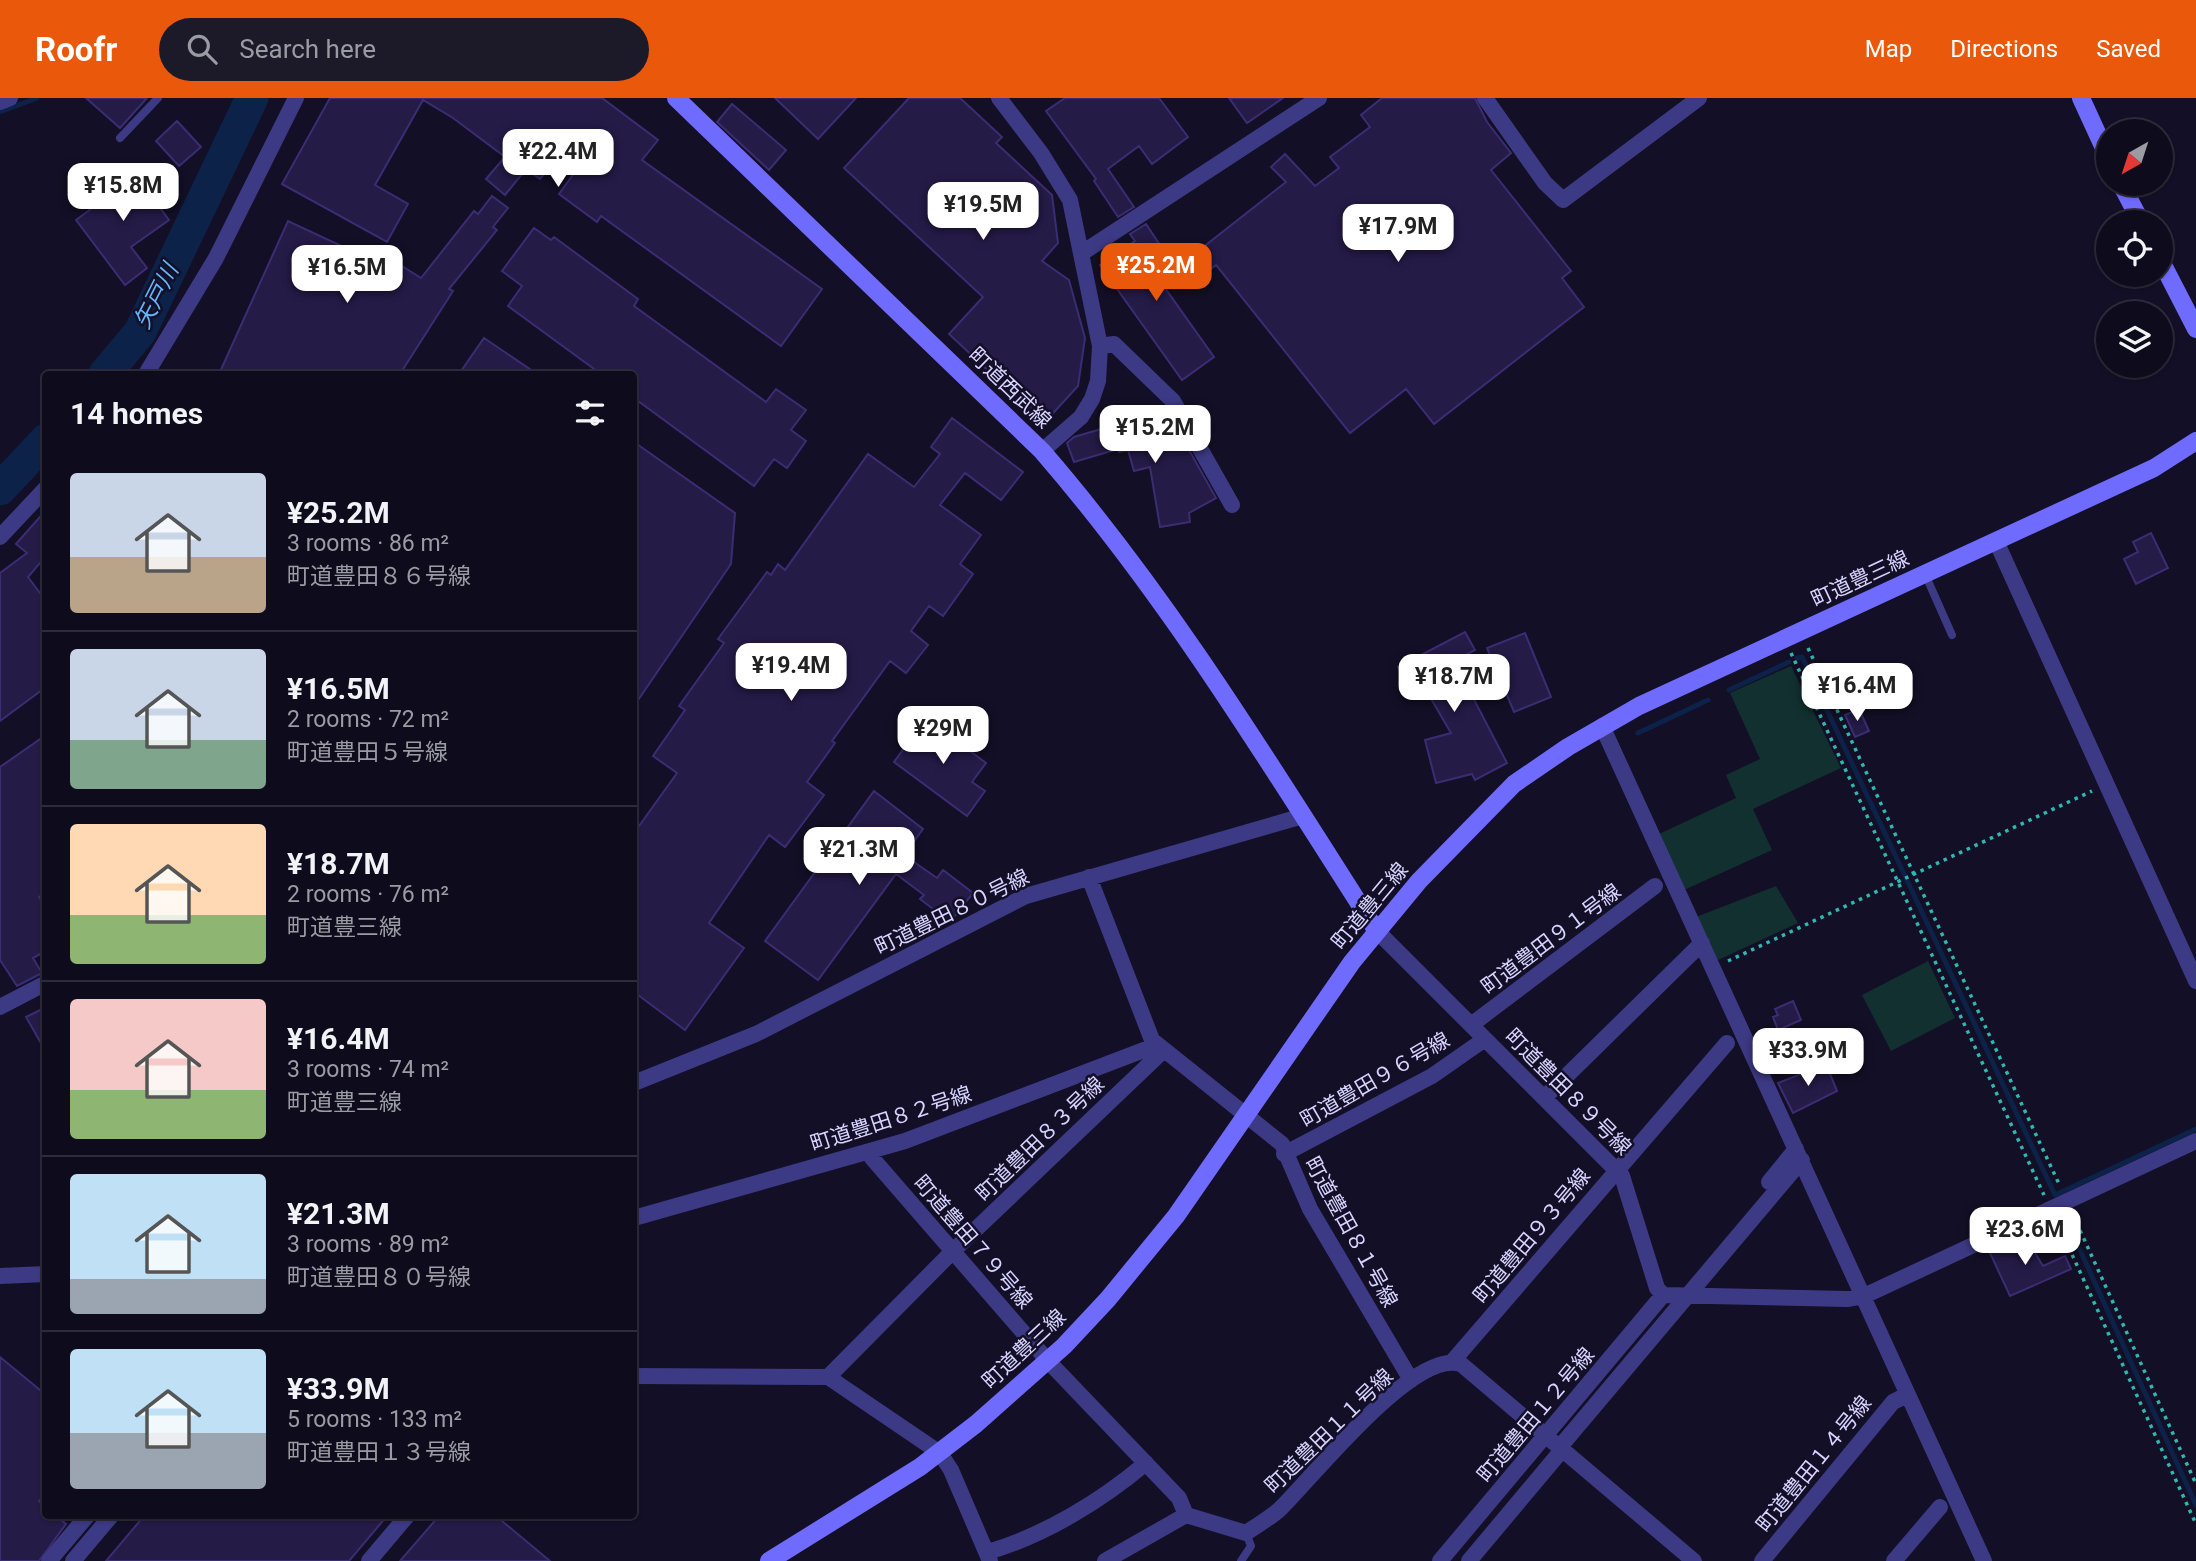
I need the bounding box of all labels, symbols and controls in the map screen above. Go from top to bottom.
search box [159,18,649,81]
text: Roofr [35,30,117,69]
icon: search [183,30,221,68]
text: Search here [239,34,376,64]
text: Map [1865,35,1912,63]
text: Directions [1950,35,2058,63]
text: Saved [2096,35,2161,63]
north arrow [2096,119,2174,196]
map controls [2096,119,2173,378]
pin: ¥22.4M [501,130,615,189]
text: ¥22.4M [519,138,597,165]
pin: ¥15.8M [66,164,180,223]
text: ¥15.8M [84,172,162,199]
pin: ¥19.5M [926,183,1040,242]
text: ¥19.5M [944,191,1022,218]
pin: ¥17.9M [1341,204,1455,264]
button: locate [2096,210,2173,287]
text: ¥17.9M [1359,213,1437,240]
pin: ¥25.2M [1099,244,1213,303]
pin: ¥16.5M [290,246,404,305]
text: ¥25.2M [1117,252,1195,279]
text: ¥16.5M [308,254,386,281]
water label: 矢戸川 [129,257,185,333]
button: layers [2096,301,2173,378]
street label: 町道西武線 [964,343,1056,433]
icon: filters [571,394,609,432]
text: 14 homes [70,396,203,431]
pin: ¥15.2M [1098,406,1212,465]
text: ¥15.2M [1116,414,1194,441]
text: ¥25.2M [287,495,390,530]
icon: home [126,501,210,585]
text: 3 rooms · 86 m² [287,530,449,557]
street label: 町道豊三線 [1807,546,1913,612]
text: 町道豊田８６号線 [287,563,471,590]
pin: ¥19.4M [734,644,848,703]
text: ¥19.4M [752,652,830,679]
pin: ¥18.7M [1397,654,1511,714]
text: ¥18.7M [1415,663,1493,690]
pin: ¥16.4M [1800,664,1914,723]
text: ¥16.5M [287,671,390,706]
text: ¥16.4M [1818,672,1896,699]
icon: home [126,677,210,761]
text: 2 rooms · 72 m² [287,706,449,733]
pin: ¥29M [902,706,984,766]
text: ¥29M [914,715,972,742]
text: 町道豊田５号線 [287,739,448,766]
pin: ¥21.3M [802,828,916,887]
text: ¥21.3M [820,836,898,863]
text: ¥18.7M [287,846,390,881]
icon: home [126,852,210,936]
street label: 町道豊三線 [1327,858,1413,954]
street label: 町道豊田８０号線 [871,864,1033,960]
street label: 町道豊田９１号線 [1477,879,1625,999]
text: 2 rooms · 76 m² [287,881,449,908]
text: 町道豊三線 [287,914,402,941]
text: ¥16.4M [287,1021,390,1056]
street label: 町道豊田８９号線 [1500,1024,1636,1160]
icon: home [126,1027,210,1111]
street label: 町道豊田９６号線 [1296,1028,1454,1132]
pin: ¥33.9M [1751,1028,1865,1088]
text: ¥33.9M [1769,1037,1847,1064]
text: 3 rooms · 74 m² [287,1056,449,1083]
street label: 町道豊田８３号線 [971,1072,1109,1206]
street label: 町道豊田８２号線 [807,1082,975,1156]
text: 町道豊三線 [287,1089,402,1116]
street label: 町道豊田８１号線 [1300,1153,1402,1311]
street label: 町道豊田９３号線 [1469,1164,1595,1308]
street label: 町道豊田７９号線 [909,1171,1037,1313]
text: ¥21.3M [287,1196,390,1231]
icon: home [126,1202,210,1286]
pin: ¥23.6M [1968,1208,2082,1267]
text: ¥23.6M [1986,1216,2064,1243]
text: 3 rooms · 89 m² [287,1231,449,1258]
text: 町道豊田８０号線 [287,1264,471,1291]
street label: 町道豊三線 [977,1304,1071,1394]
street label: 町道豊田１２号線 [1473,1343,1599,1487]
street label: 町道豊田１１号線 [1260,1364,1398,1498]
text: ¥33.9M [287,1371,390,1406]
icon: home [126,1377,210,1461]
street label: 町道豊田１４号線 [1752,1391,1876,1537]
text: 5 rooms · 133 m² [287,1406,462,1433]
text: 町道豊田１３号線 [287,1439,471,1466]

